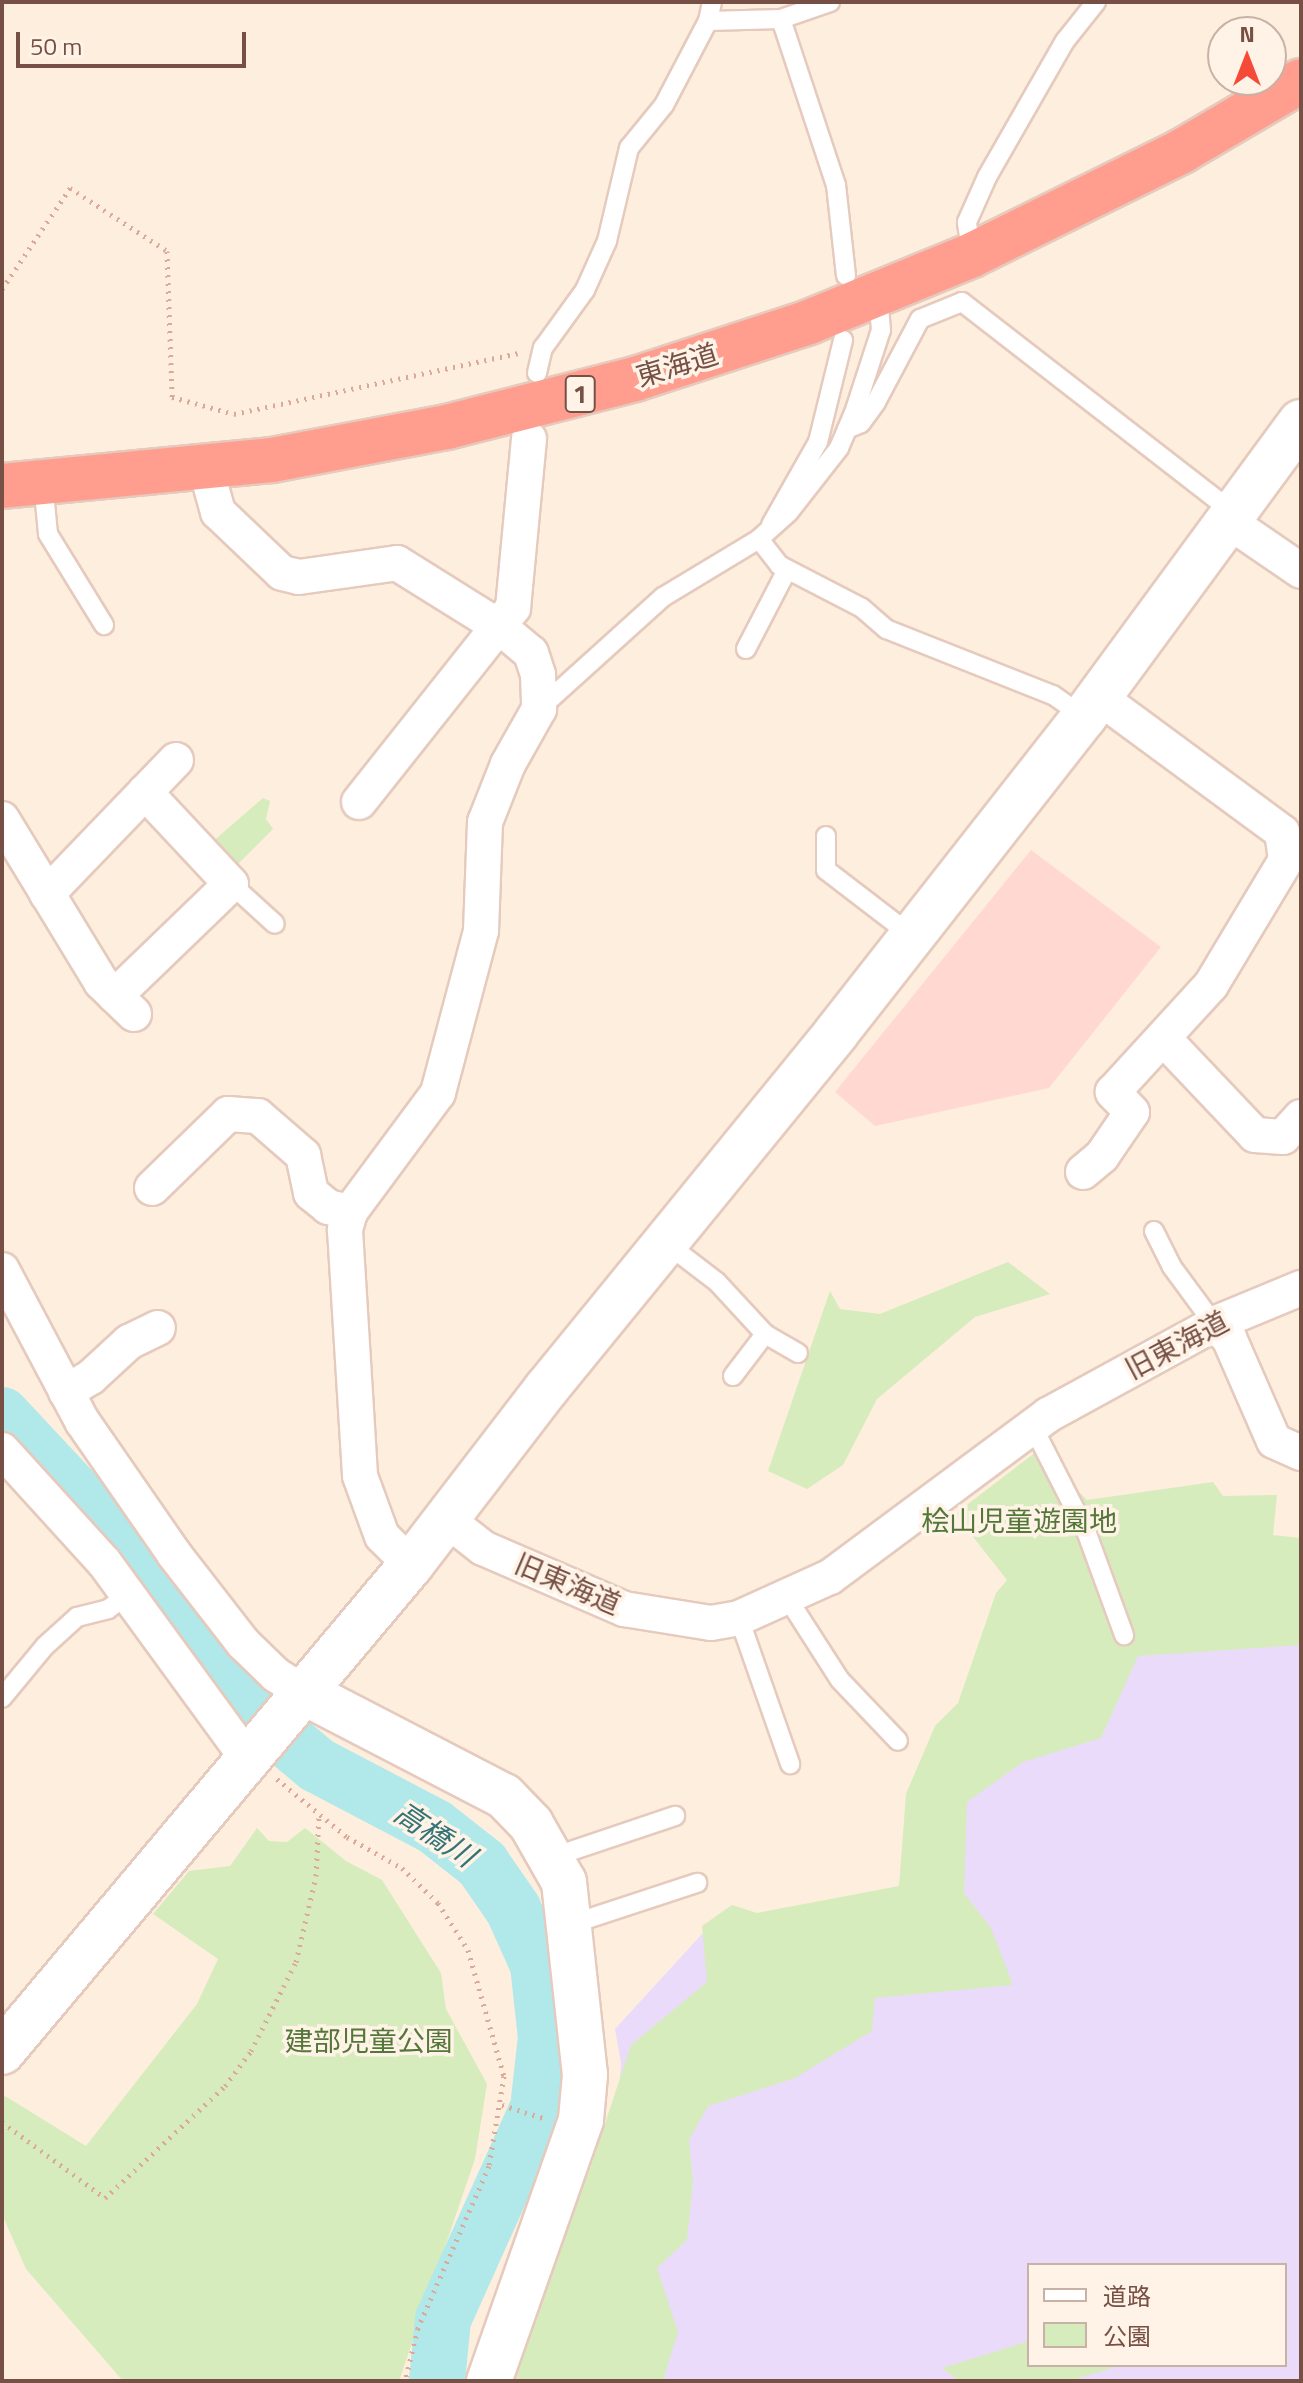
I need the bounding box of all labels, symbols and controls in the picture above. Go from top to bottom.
scale bar [20,16,250,66]
north arrow [1207,16,1287,96]
text: N [1239,17,1255,51]
text: 50 m [30,28,82,64]
street label: 東海道 [632,337,722,393]
road number: 1 [564,372,596,416]
street label: 旧東海道 [1120,1304,1234,1386]
park label: 桧山児童遊園地 [921,1504,1117,1538]
street label: 旧東海道 [510,1547,626,1621]
water label: 高橋川 [388,1794,482,1874]
park label: 建部児童公園 [285,2024,453,2058]
legend [1027,2263,1287,2367]
text: 道路 [1103,2278,1151,2314]
text: 公園 [1103,2318,1151,2354]

